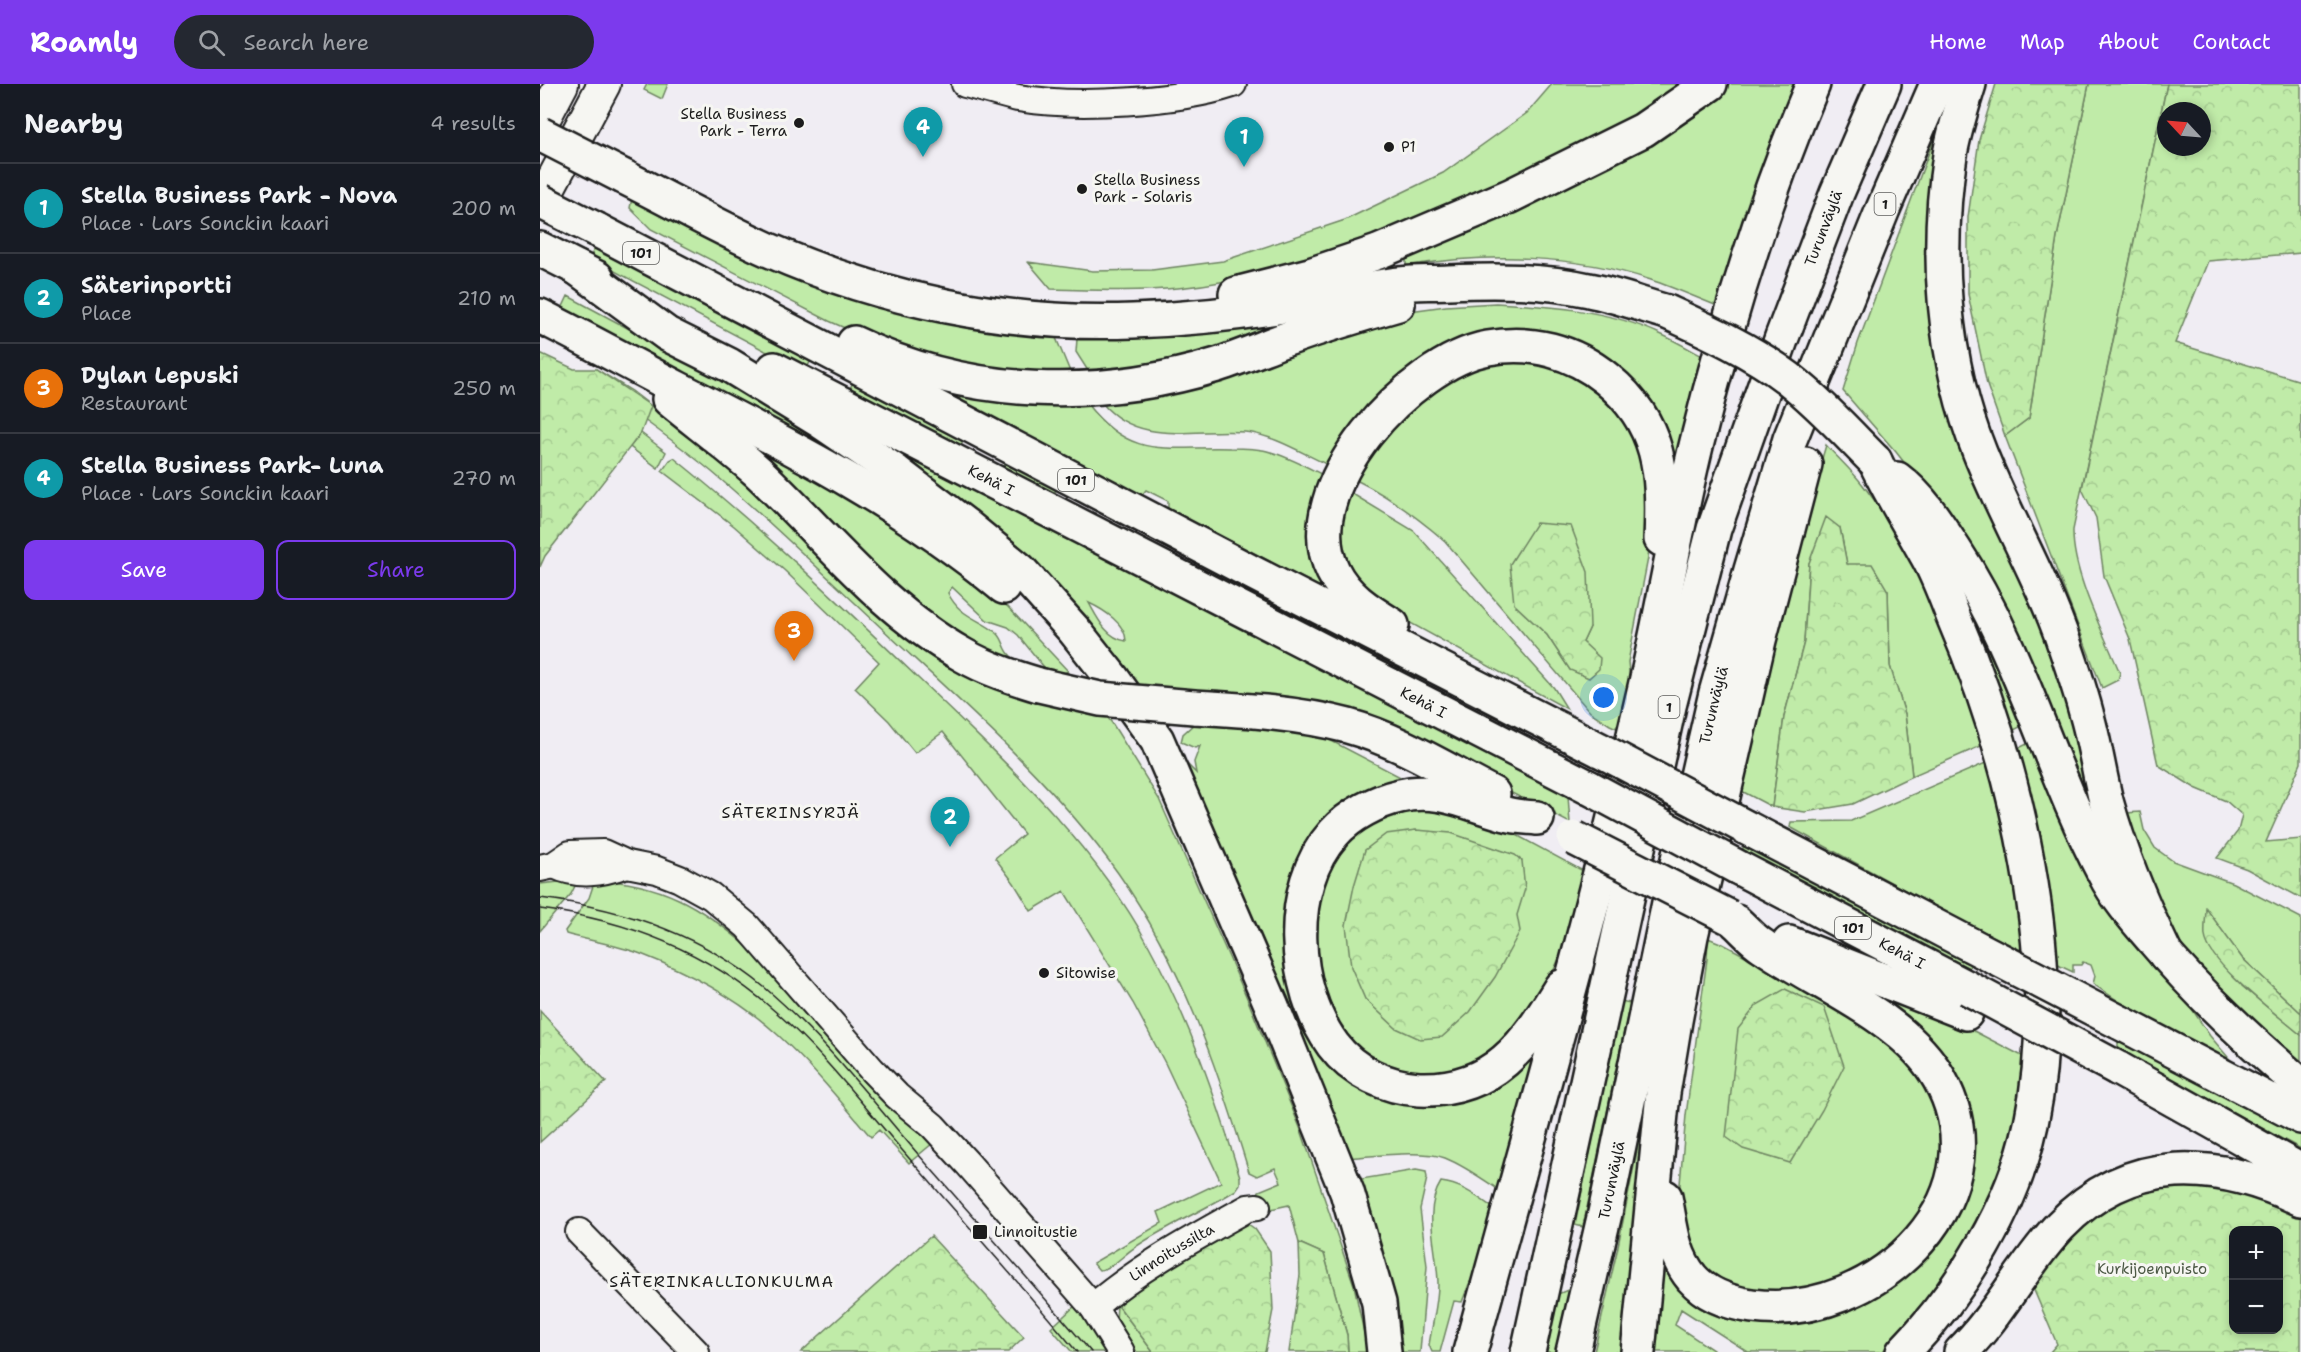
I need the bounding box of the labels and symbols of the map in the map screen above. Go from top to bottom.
north arrow [2157,102,2211,156]
place label: Stella Business Park - Terra [681,104,788,141]
pin: 4 [904,107,943,157]
marker: Stella Business Park - Terra [792,116,806,130]
pin: 1 [1224,118,1264,167]
place label: P1 [1401,137,1416,157]
marker: P1 [1382,140,1396,154]
place label: Stella Business Park - Solaris [1094,170,1200,207]
marker: Stella Business Park - Solaris [1075,182,1089,196]
street label: Turunväylä [1800,187,1847,269]
road number: 1 [1874,193,1896,215]
road number: 101 [623,242,659,264]
street label: Kehä I [965,460,1018,501]
road number: 101 [1058,469,1094,491]
pin: 3 [774,612,814,661]
street label: Turunväylä [1695,663,1733,746]
street label: Kehä I [1397,682,1450,723]
your location [1589,683,1618,712]
road number: 1 [1658,696,1680,718]
pin: 2 [930,798,970,847]
district label: SÄTERINSYRJÄ [722,802,860,823]
road number: 101 [1835,917,1871,939]
street label: Kehä I [1875,933,1929,974]
place label: Sitowise [1056,963,1116,983]
marker: Sitowise [1037,966,1051,980]
street label: Turunväylä [1594,1139,1630,1222]
street label: Linnoitussilta [1125,1218,1218,1286]
place label: Linnoitustie [994,1222,1078,1242]
marker: Linnoitustie [971,1223,989,1241]
park label: Kurkijoenpuisto [2097,1259,2207,1279]
district label: SÄTERINKALLIONKULMA [609,1271,835,1292]

